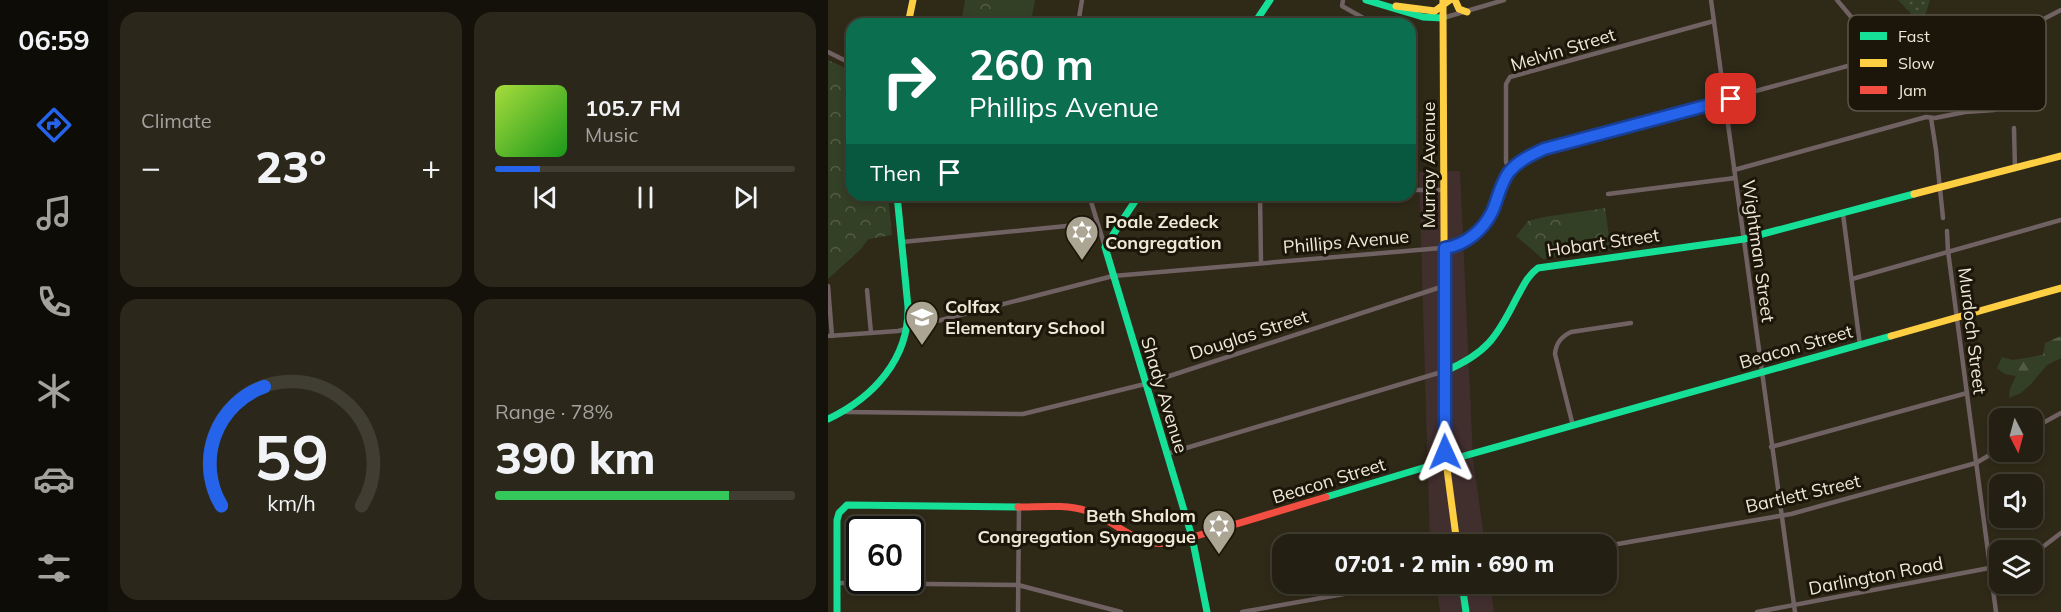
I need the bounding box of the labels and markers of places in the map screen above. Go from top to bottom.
pin [1705,73,1756,124]
place label: Poale Zedeck Congregation [1105,210,1222,254]
synagogue icon: Poale Zedeck Congregation [1064,214,1100,261]
place label: Colfax Elementary School [945,295,1105,339]
school or university icon: Colfax Elementary School [904,299,940,346]
place label: Beth Shalom Congregation Synagogue [978,504,1196,548]
synagogue icon: Beth Shalom Congregation Synagogue [1201,508,1237,555]

